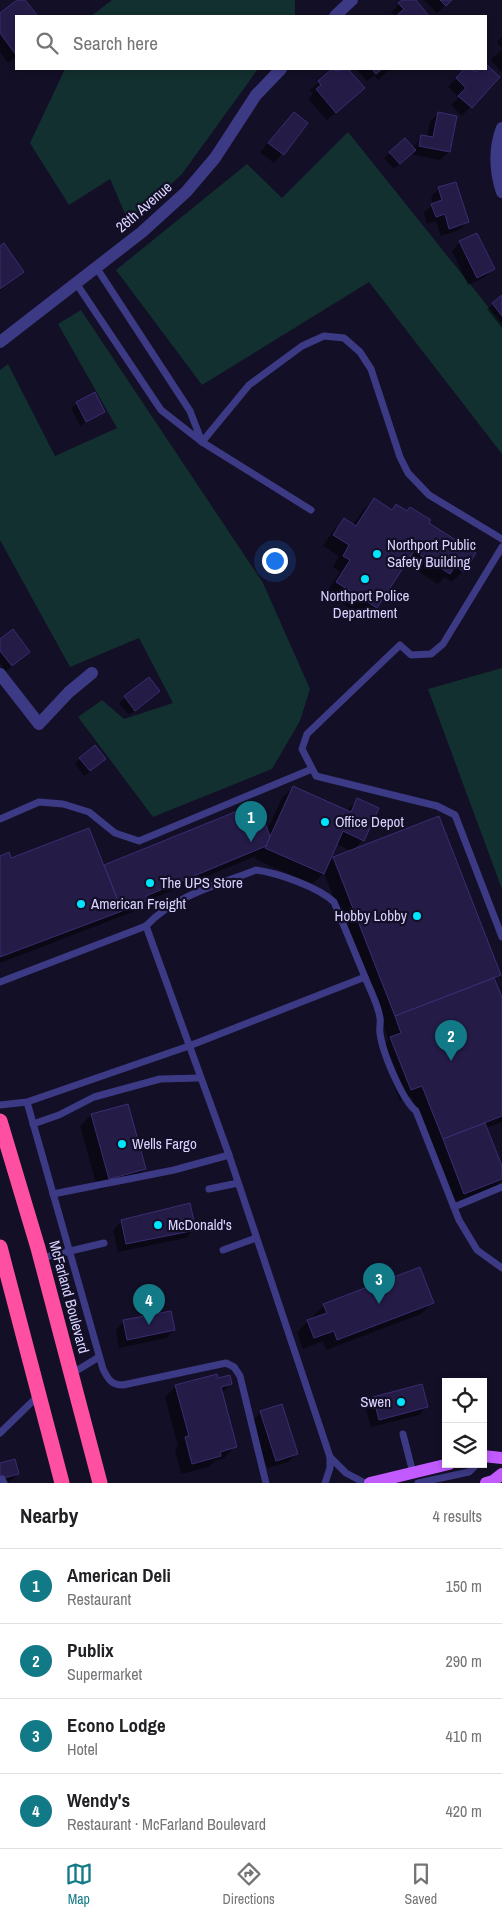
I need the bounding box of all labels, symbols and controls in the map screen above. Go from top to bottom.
search box [15,15,487,70]
icon: search [33,29,61,57]
text: Search here [73,30,158,56]
street label: 26th Avenue [111,176,176,237]
place label: Northport Public Safety Building [387,534,476,572]
your location [262,548,288,574]
marker: Northport Public Safety Building [371,548,383,560]
marker: Northport Police Department [359,573,371,585]
place label: Northport Police Department [321,585,410,623]
pin: 1 [235,801,267,842]
place label: Office Depot [335,811,404,832]
marker: Office Depot [319,816,331,828]
place label: The UPS Store [160,872,243,893]
marker: The UPS Store [144,877,156,889]
place label: American Freight [90,893,187,914]
marker: American Freight [75,898,87,910]
place label: Hobby Lobby [335,905,408,926]
marker: Hobby Lobby [411,910,423,922]
pin: 2 [435,1020,467,1061]
place label: Wells Fargo [132,1133,197,1154]
marker: Wells Fargo [116,1138,128,1150]
place label: McDonald's [168,1214,232,1235]
marker: McDonald's [152,1219,164,1231]
street label: McFarland Boulevard [44,1238,95,1356]
pin: 3 [363,1263,395,1304]
pin: 4 [133,1284,165,1325]
map controls [442,1378,487,1468]
button: locate [442,1378,487,1423]
place label: Swen [360,1391,391,1412]
marker: Swen [395,1396,407,1408]
button: layers [442,1423,487,1468]
text: Nearby [20,1501,78,1530]
text: 4 results [432,1505,482,1527]
text: American Deli [67,1562,171,1588]
text: 1 [32,1575,40,1597]
text: 150 m [446,1575,482,1597]
text: Restaurant [67,1588,131,1610]
text: Publix [67,1637,114,1663]
text: 2 [32,1650,40,1672]
text: 290 m [446,1650,482,1672]
text: Supermarket [67,1663,142,1685]
text: Econo Lodge [67,1712,166,1738]
text: 3 [32,1725,40,1747]
text: 410 m [446,1725,482,1747]
text: Hotel [67,1738,98,1760]
text: Wendy's [67,1787,130,1813]
text: 4 [32,1800,40,1822]
text: 420 m [446,1800,482,1822]
text: Restaurant · McFarland Boulevard [67,1813,266,1835]
tab: Map [65,1860,93,1908]
tab: Directions [223,1860,275,1908]
tab: Saved [405,1860,437,1908]

